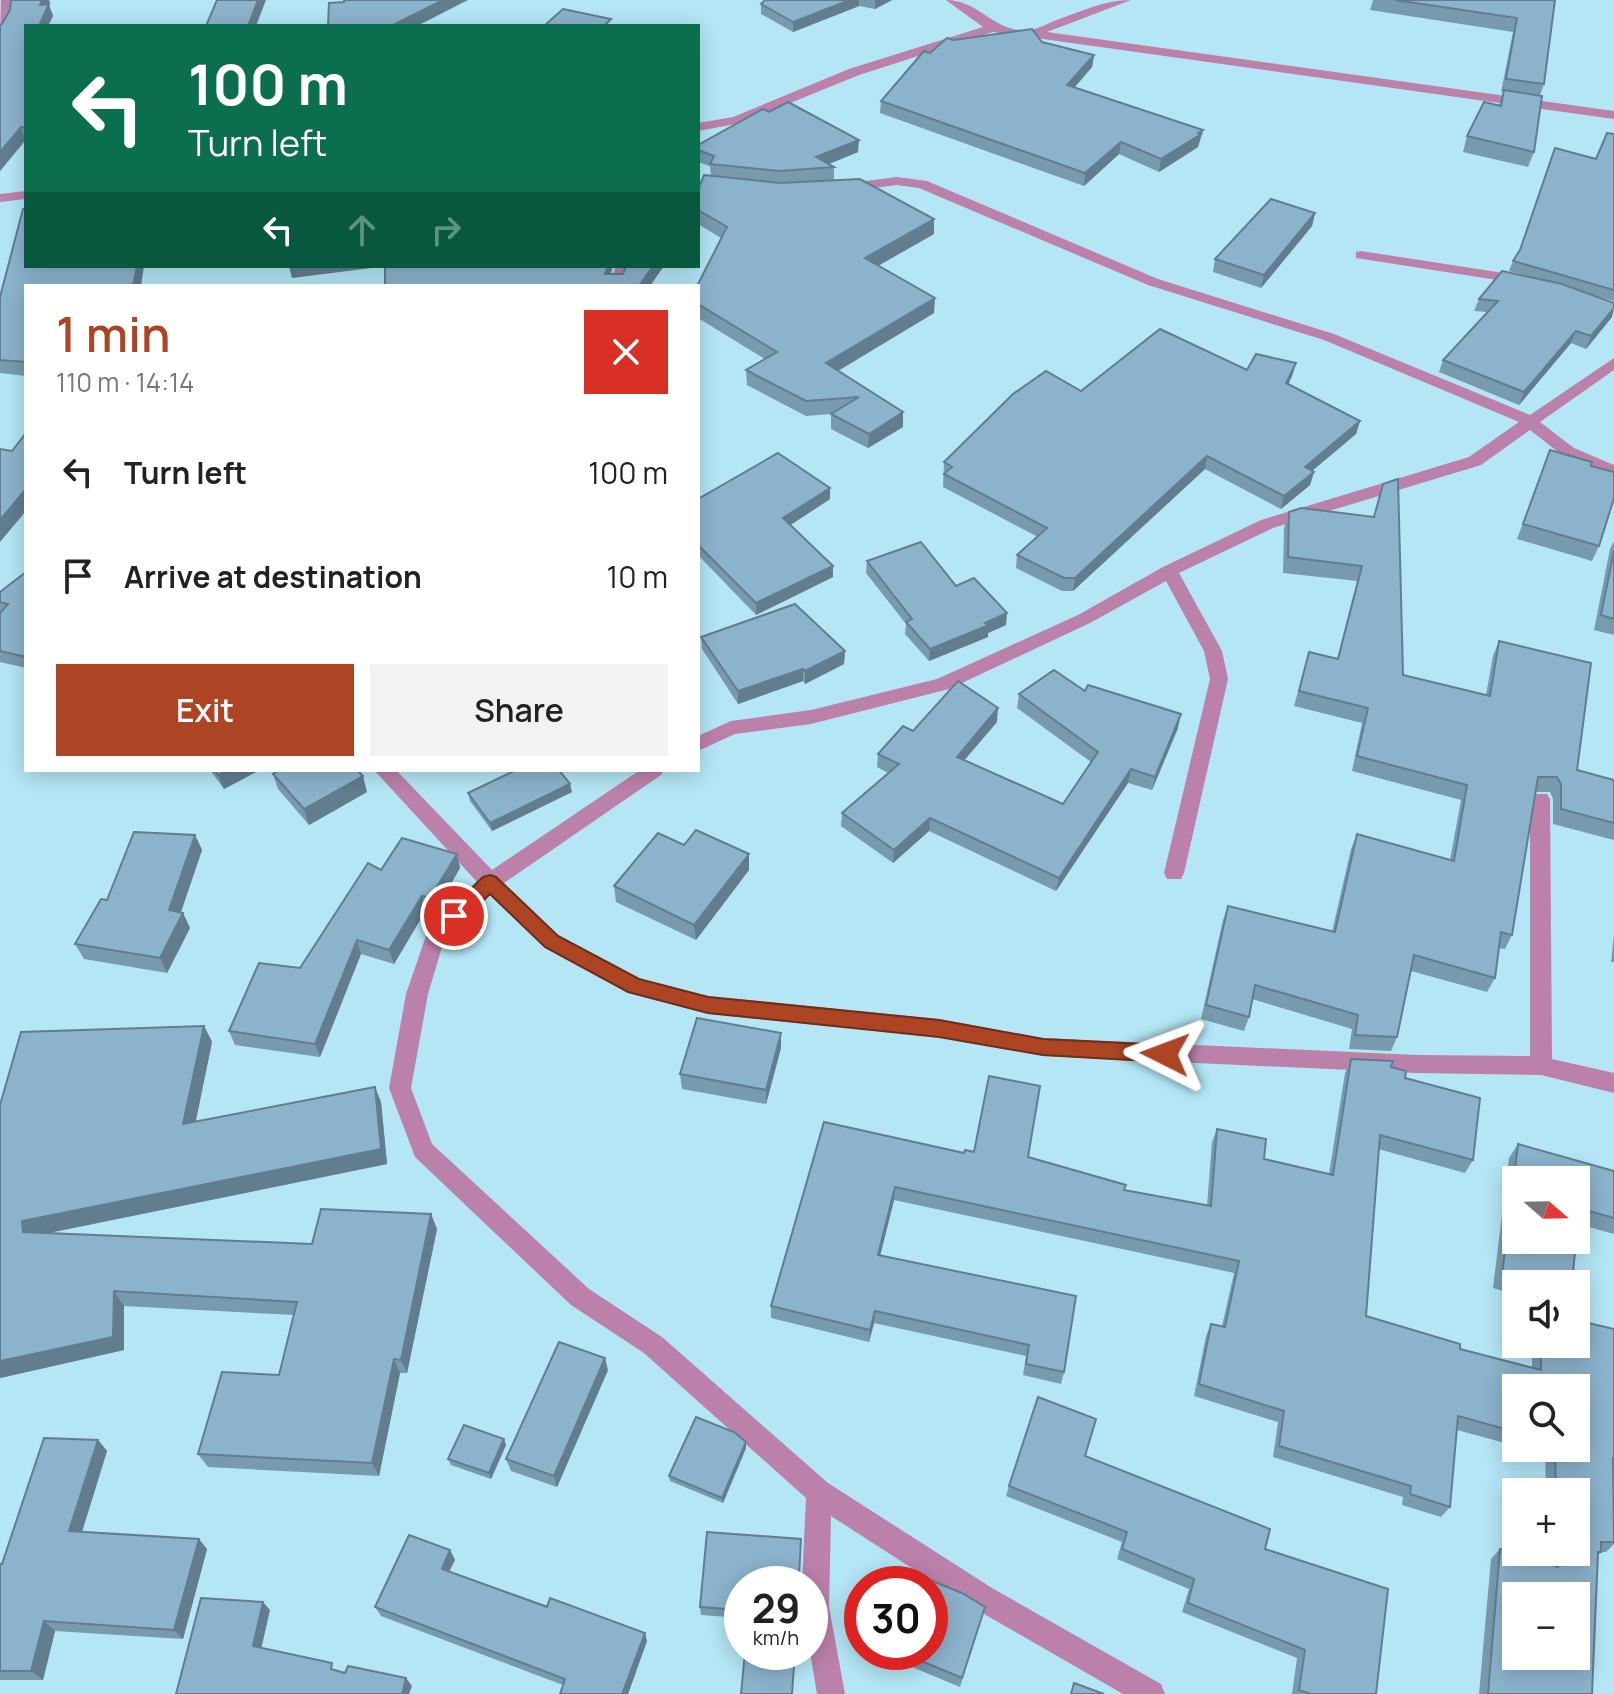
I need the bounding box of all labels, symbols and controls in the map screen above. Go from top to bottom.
text: 100 m [188,45,348,122]
icon: left [56,56,160,160]
text: Turn left [188,118,327,167]
icon: left [256,208,300,252]
icon: ahead [340,208,384,252]
icon: right [424,208,468,252]
text: 1 min [56,301,170,366]
button: close [584,310,668,394]
text: 110 m · 14:14 [56,364,194,400]
icon: left [56,450,100,494]
text: Turn left [124,452,247,493]
text: 100 m [588,452,668,493]
icon: arrive [56,554,100,598]
text: Arrive at destination [124,556,422,597]
text: 10 m [607,556,668,597]
button: Exit [56,664,354,756]
button: Share [370,664,668,756]
pin [420,882,488,950]
icon: arrive [432,894,476,938]
position arrow [1123,1012,1207,1096]
north arrow [1502,1166,1590,1254]
map controls [1502,1166,1590,1670]
button: sound [1502,1270,1590,1358]
button: search [1502,1374,1590,1462]
button: + [1502,1478,1590,1566]
speed limit sign: 30 [844,1566,948,1670]
text: 29 [752,1580,800,1635]
button: − [1502,1582,1590,1670]
text: km/h [753,1624,799,1651]

